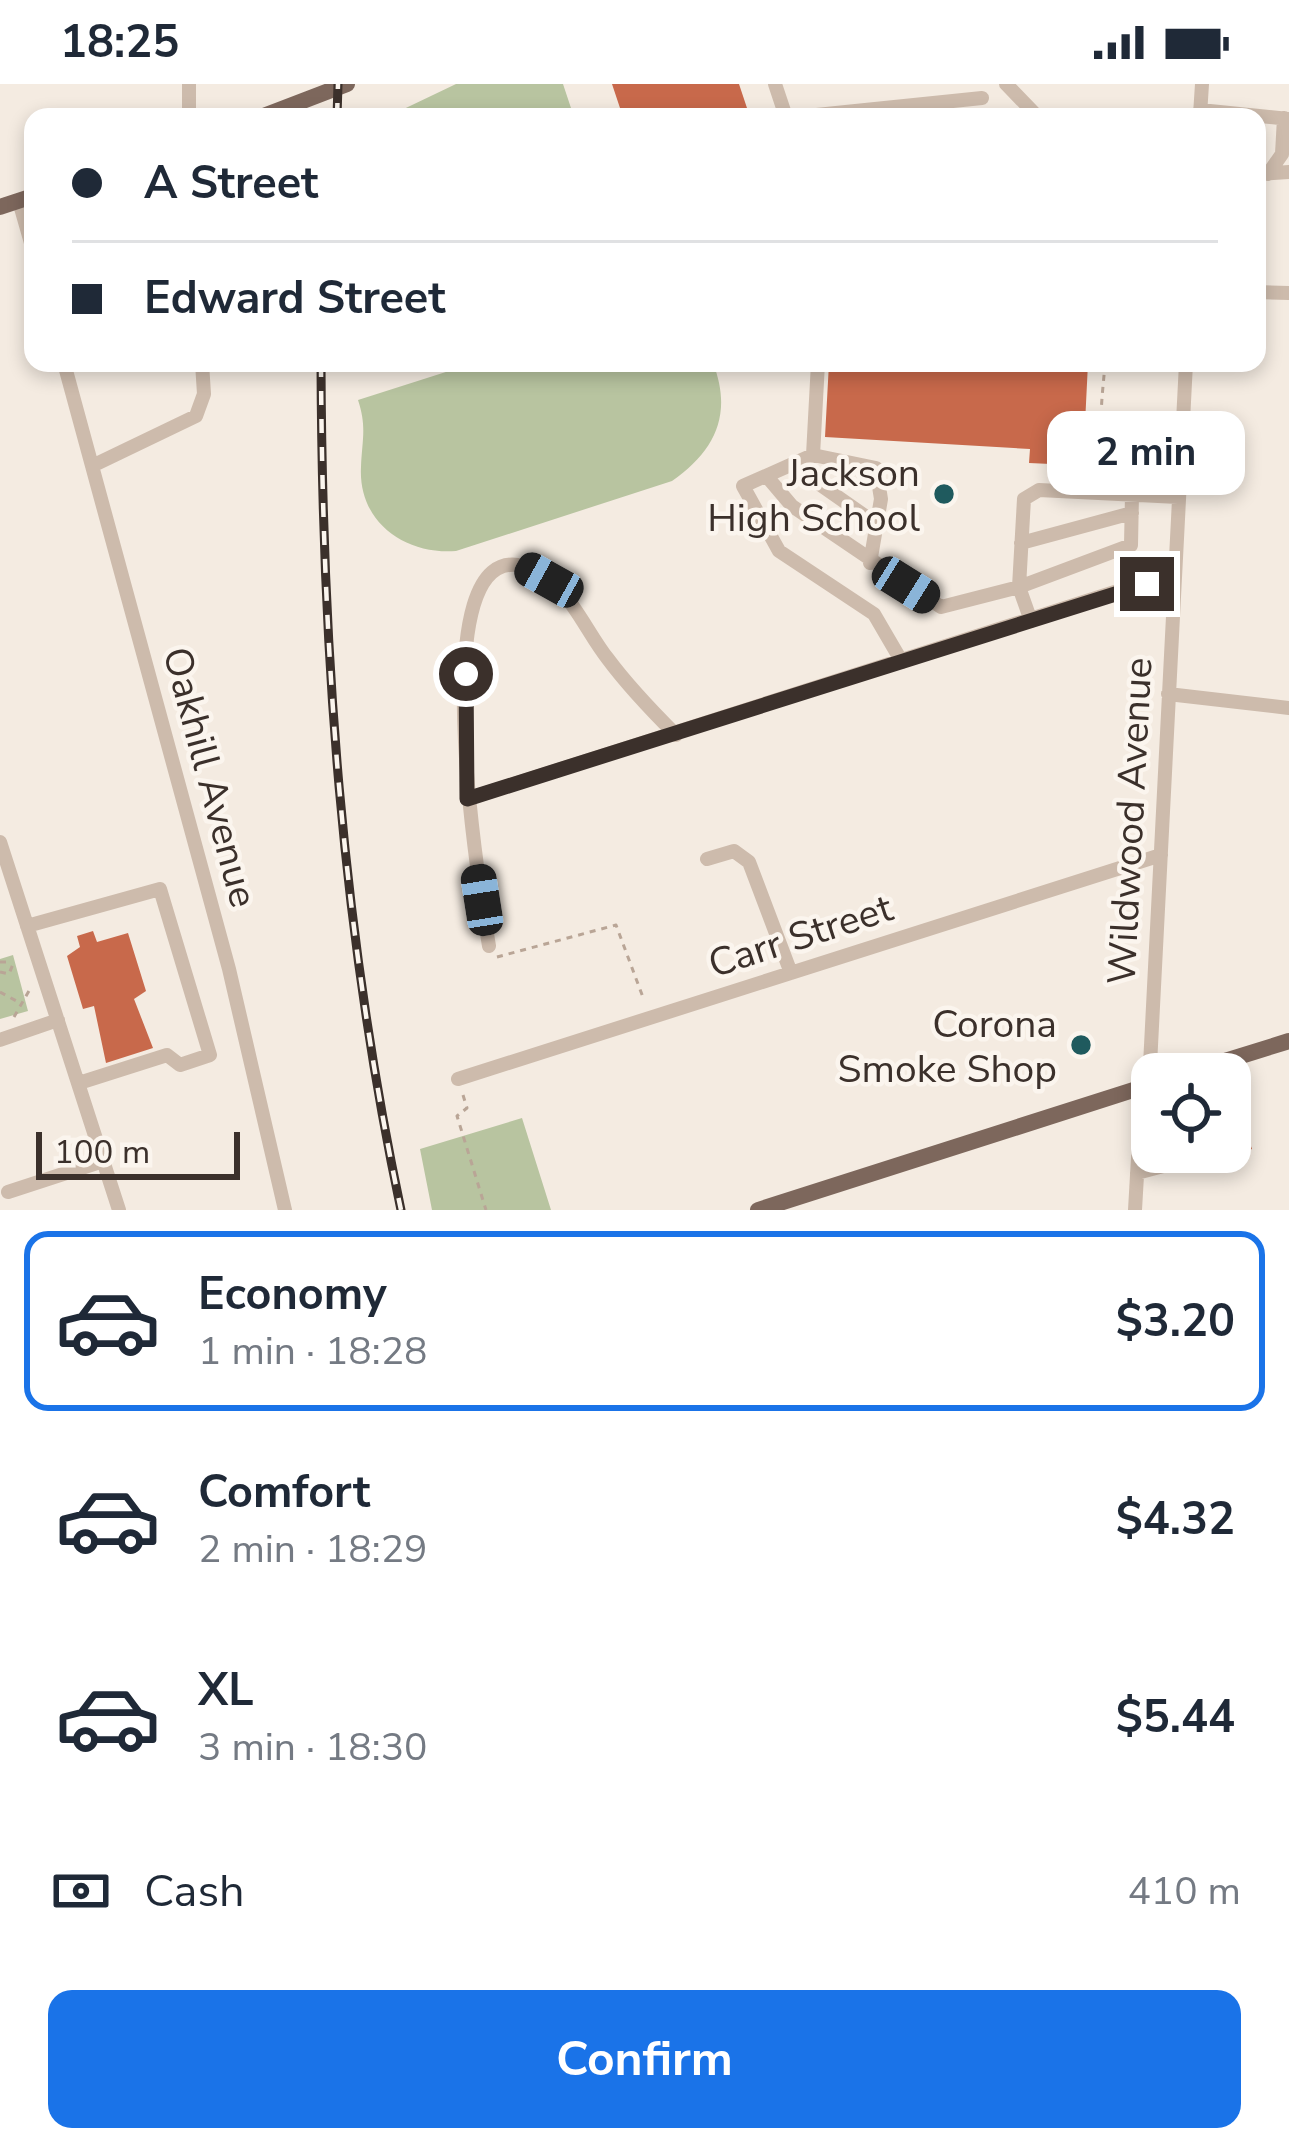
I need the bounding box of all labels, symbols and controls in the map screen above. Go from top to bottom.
text: 18:25 [60,12,179,73]
text: A Street [144,153,318,214]
text: Edward Street [144,268,445,329]
callout: 2 min [1048,410,1246,494]
text: 2 min [1096,426,1196,479]
place label: Jackson High School [707,447,920,545]
marker: Jackson High School [931,481,957,507]
car [509,547,589,613]
car [866,551,946,619]
route end [1120,557,1174,611]
street label: Oakhill Avenue [149,642,270,913]
route start [439,647,493,701]
street label: Wildwood Avenue [1095,656,1166,986]
car [459,862,505,938]
street label: Carr Street [702,882,900,991]
place label: Corona Smoke Shop [838,998,1057,1096]
marker: Corona Smoke Shop [1068,1032,1094,1058]
map controls [1131,1053,1251,1173]
button: locate [1131,1053,1251,1173]
scale bar [36,1126,240,1179]
text: 100 m [54,1130,150,1175]
text: Economy [198,1264,387,1325]
icon: car [54,1267,162,1375]
text: $3.20 [1116,1291,1235,1352]
text: 1 min · 18:28 [198,1325,427,1378]
text: Comfort [198,1462,370,1523]
icon: car [54,1465,162,1573]
text: $4.32 [1116,1489,1235,1550]
text: 2 min · 18:29 [198,1523,427,1576]
text: XL [198,1660,254,1721]
icon: car [54,1663,162,1771]
text: $5.44 [1116,1687,1235,1748]
text: 3 min · 18:30 [198,1721,427,1774]
icon: cash [48,1858,114,1924]
text: Cash [144,1861,245,1922]
text: 410 m [1127,1865,1241,1918]
button: Confirm [48,1990,1241,2128]

